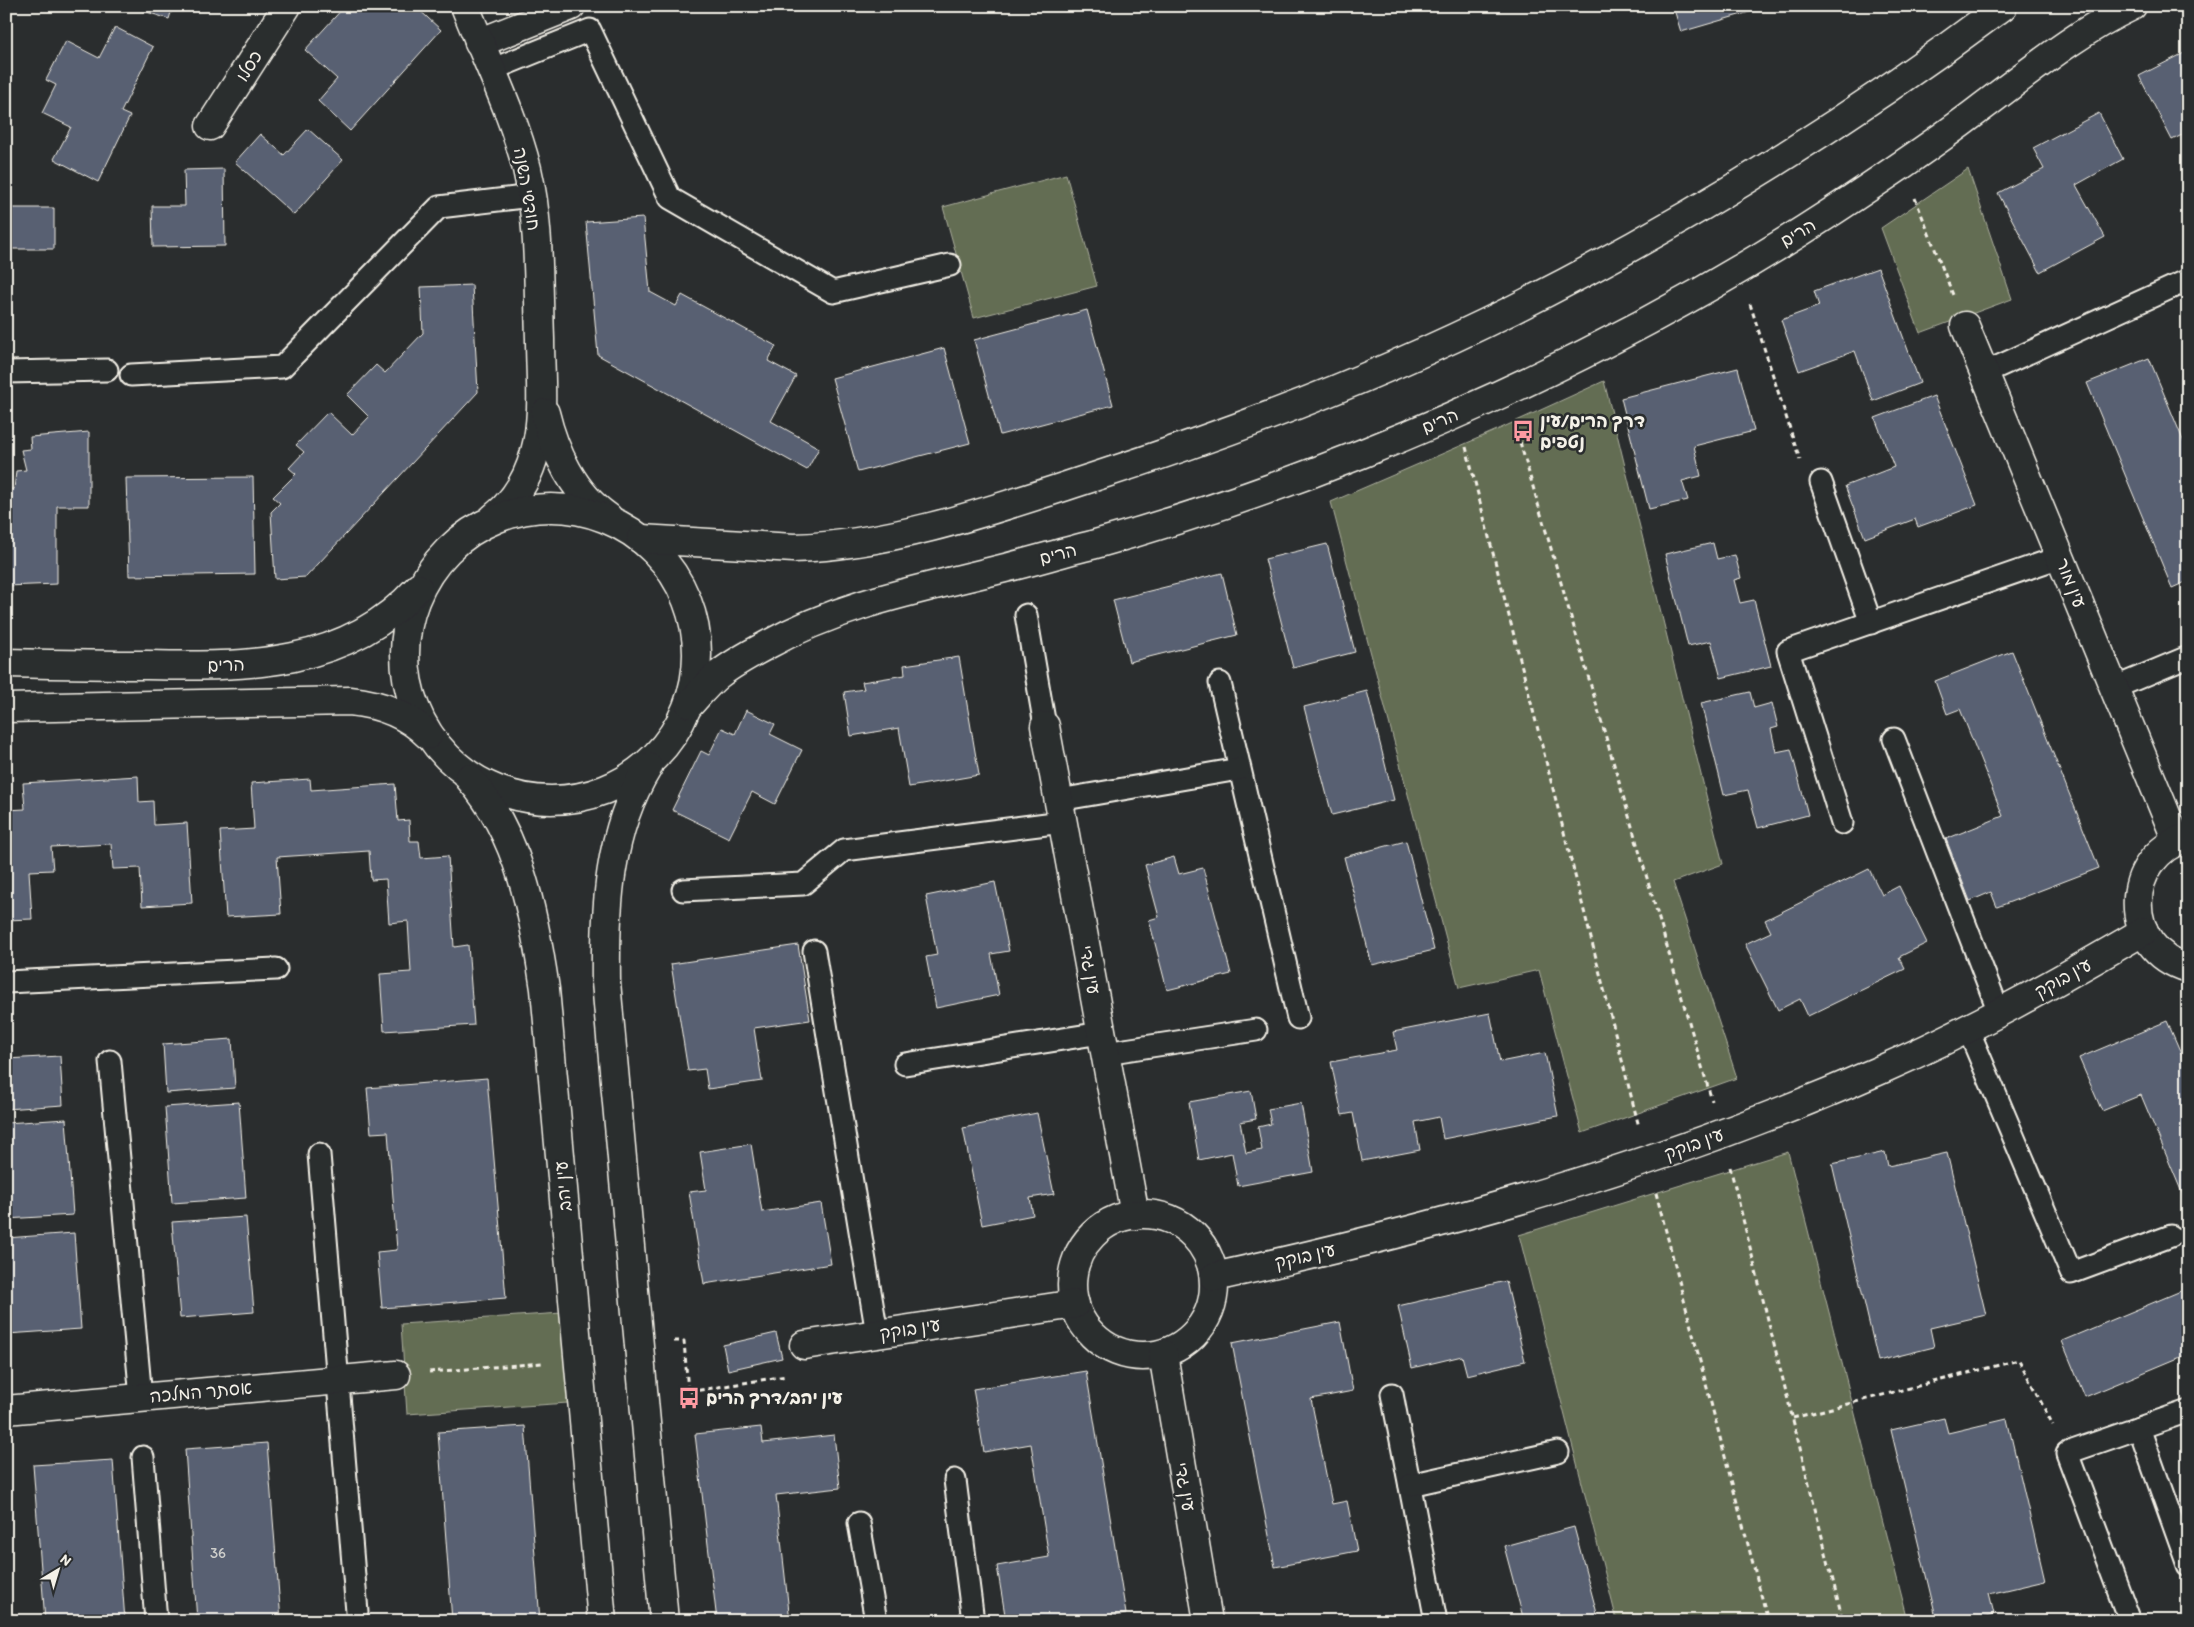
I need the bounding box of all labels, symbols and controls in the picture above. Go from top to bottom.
street label: כסלו [231,46,267,86]
street label: חודשי השנה [509,146,545,232]
street label: הרים [1776,214,1820,252]
street label: הרים [1418,404,1462,438]
place label: דרך הרים/עין נטפים [1540,410,1645,453]
bus stop icon: דרך הרים/עין נטפים [1510,418,1536,444]
street label: הרים [1037,538,1079,570]
street label: עין מור [2051,555,2091,611]
street label: הרים [207,653,245,677]
street label: עין גדי [1075,944,1105,996]
street label: עין בוקק [2031,953,2095,1003]
street label: עין בוקק [1661,1123,1727,1165]
street label: עין יהב [550,1160,576,1212]
street label: עין בוקק [1272,1238,1338,1274]
street label: עין בוקק [878,1313,942,1345]
street label: אסתר המלכה [149,1377,253,1407]
bus stop icon: עין יהב/דרך הרים [676,1385,702,1411]
place label: עין יהב/דרך הרים [706,1387,843,1409]
street label: עין גדי [1170,1461,1200,1513]
north arrow [32,1544,82,1594]
house number: 36 [210,1544,226,1562]
text: N [57,1551,75,1570]

